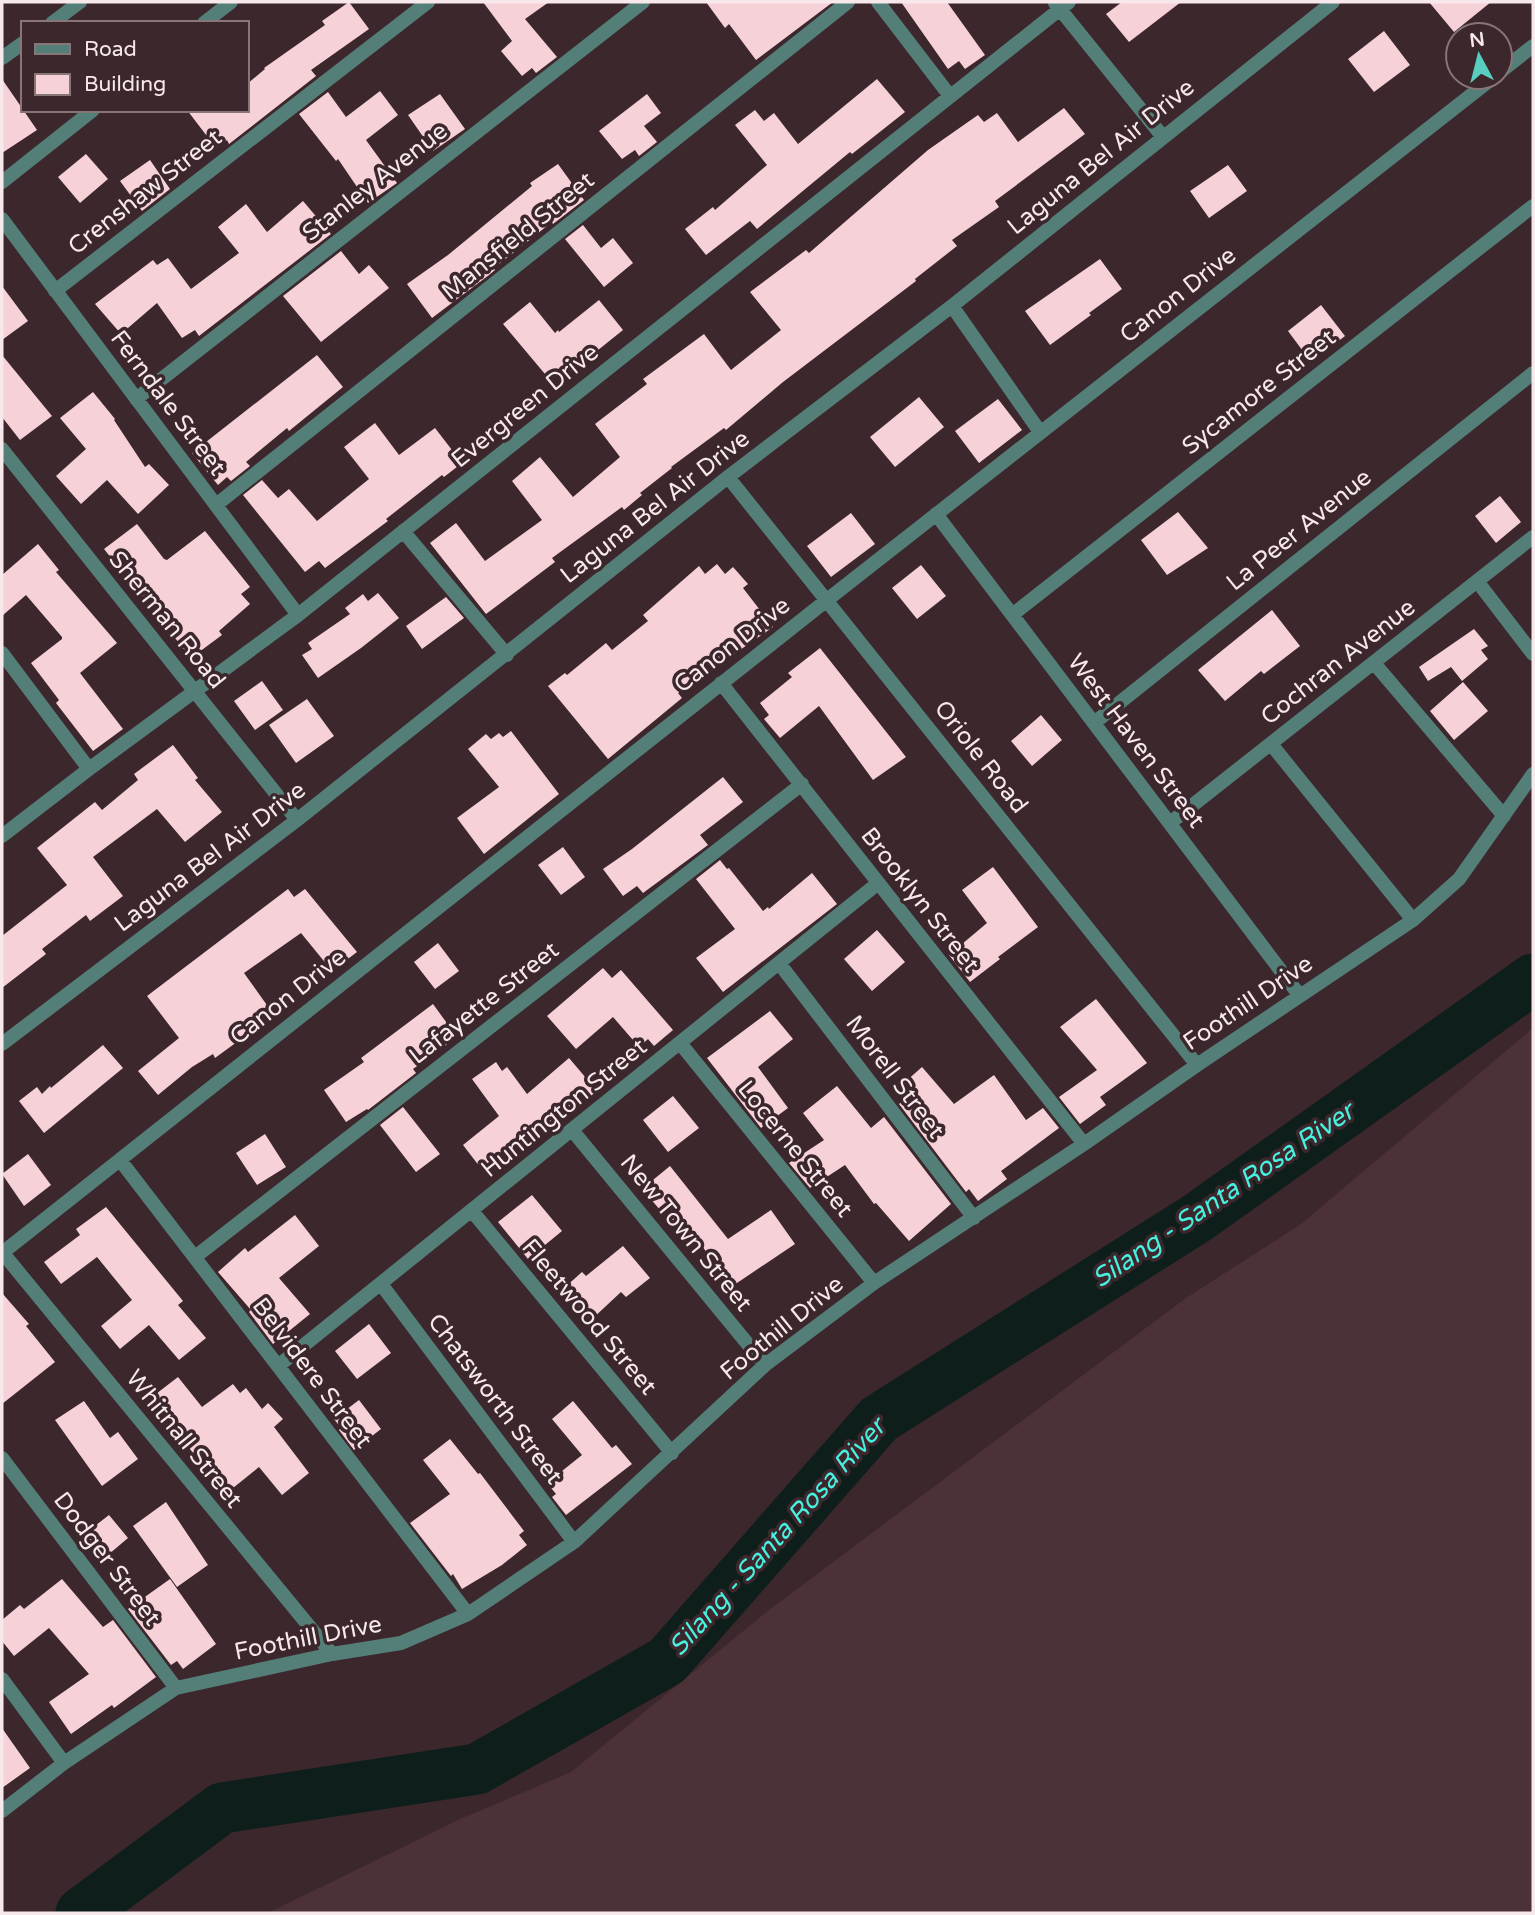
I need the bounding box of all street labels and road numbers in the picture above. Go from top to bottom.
street label: Laguna Bel Air Drive [1002,73,1200,241]
street label: Stanley Avenue [297,116,453,248]
street label: Crenshaw Street [62,123,228,261]
street label: Mansfield Street [436,166,600,306]
street label: Canon Drive [1114,241,1242,349]
street label: Sycamore Street [1176,323,1342,461]
street label: Ferndale Street [104,325,232,481]
street label: Evergreen Drive [446,338,604,474]
street label: Laguna Bel Air Drive [555,424,755,590]
street label: La Peer Avenue [1221,463,1377,597]
street label: Sherman Road [103,545,231,695]
street label: Canon Drive [668,591,796,699]
street label: Cochran Avenue [1255,593,1421,731]
street label: West Haven Street [1061,648,1211,834]
street label: Oriole Road [928,695,1034,819]
street label: Laguna Bel Air Drive [109,776,311,938]
street label: Brooklyn Street [854,822,986,978]
street label: Lafayette Street [403,936,565,1070]
street label: Canon Drive [224,943,352,1051]
street label: Foothill Drive [1178,949,1318,1057]
street label: Morell Street [839,1010,951,1144]
street label: Huntington Street [475,1032,653,1184]
street label: Locerne Street [731,1075,859,1223]
street label: New Town Street [614,1149,758,1317]
street label: Fleetwood Street [515,1233,663,1401]
street label: Foothill Drive [715,1270,849,1386]
street label: Belvidere Street [246,1292,378,1454]
street label: Chatsworth Street [421,1308,569,1490]
street label: Whitnall Street [120,1364,248,1514]
street label: Dodger Street [47,1486,167,1632]
street label: Foothill Drive [232,1609,384,1667]

